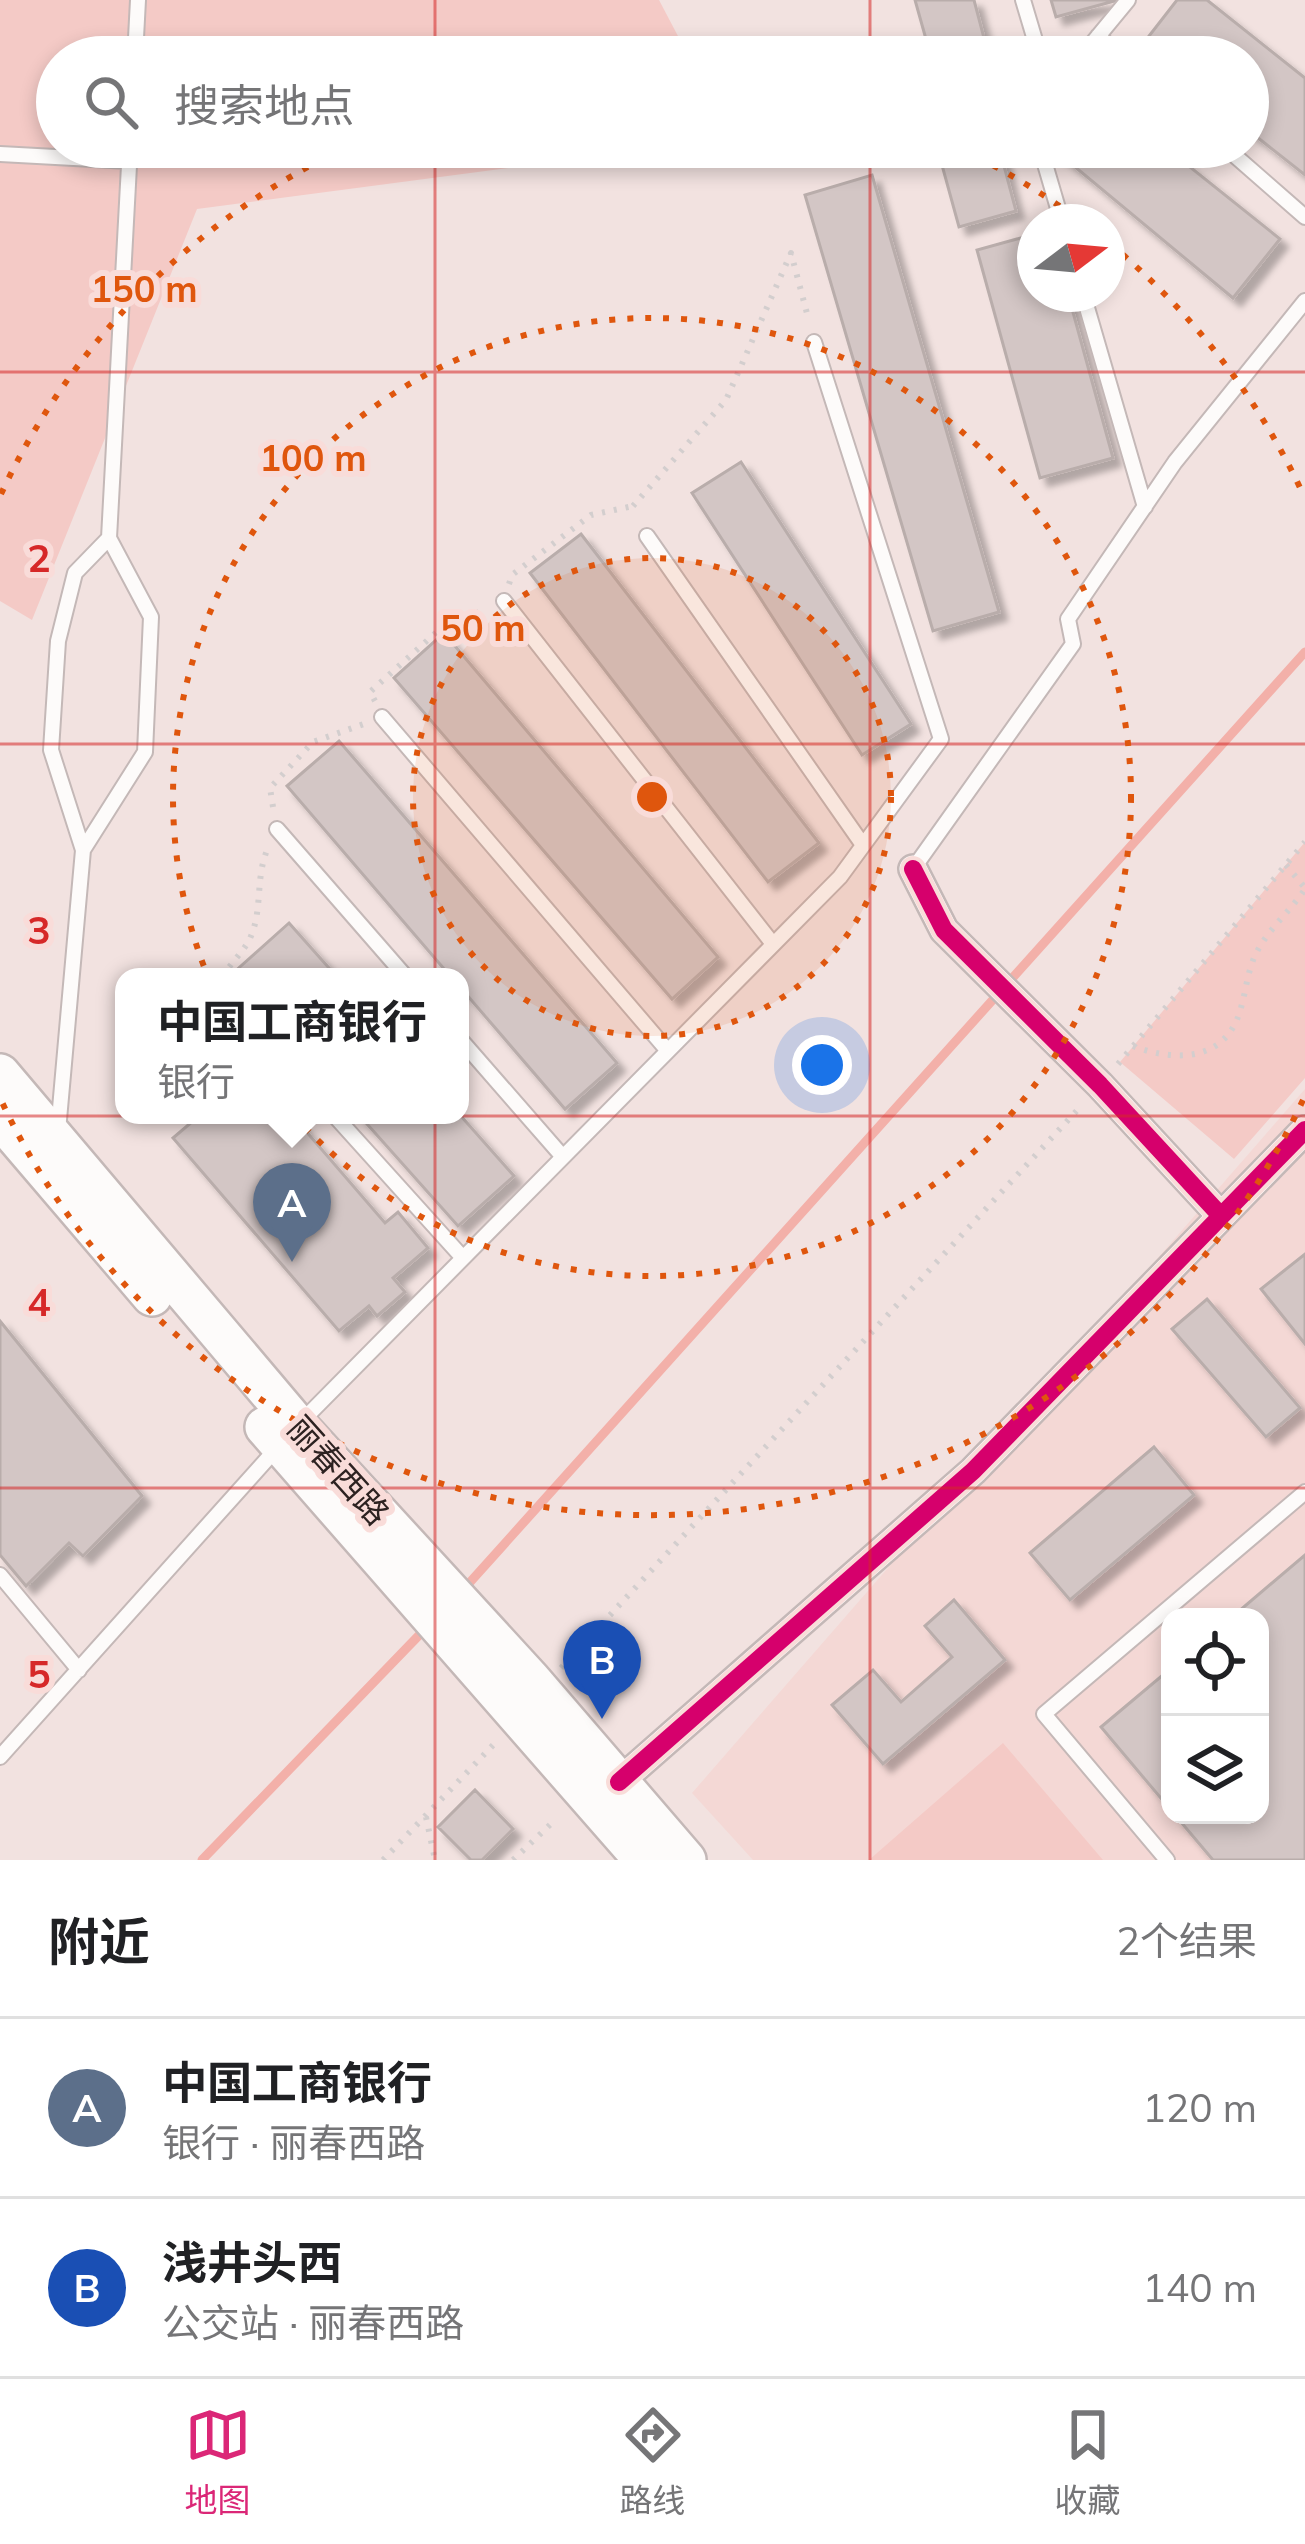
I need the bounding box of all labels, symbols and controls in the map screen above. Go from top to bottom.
search box [36,36,1269,168]
icon: search [78,69,144,135]
text: 搜索地点 [174,77,354,133]
north arrow [1017,204,1125,312]
text: 150 m [90,266,198,311]
text: 100 m [259,435,367,480]
text: 2 [27,533,51,582]
text: 50 m [440,605,526,650]
centre of rings [631,776,673,818]
text: 3 [27,905,51,954]
popup [115,968,469,1124]
text: 中国工商银行 [157,993,427,1049]
your location [792,1035,852,1095]
text: 银行 [157,1057,235,1106]
pin: A [253,1163,331,1262]
text: 4 [27,1277,51,1326]
street label: 丽春西路 [280,1407,398,1533]
map controls [1161,1608,1269,1824]
button: locate [1161,1608,1269,1716]
pin: B [563,1620,641,1719]
text: 5 [27,1649,51,1698]
button: layers [1161,1716,1269,1824]
text: 附近 [48,1909,150,1973]
text: 2个结果 [1117,1916,1257,1965]
text: 中国工商银行 [162,2054,432,2110]
text: A [72,2083,102,2132]
text: 120 m [1142,2083,1257,2132]
text: 银行 · 丽春西路 [162,2118,425,2167]
text: 浅井头西 [162,2234,342,2290]
text: B [74,2263,100,2312]
text: 140 m [1142,2263,1257,2312]
text: 公交站 · 丽春西路 [162,2298,464,2347]
tab: 地图 [185,2402,251,2522]
tab: 路线 [620,2402,686,2522]
tab: 收藏 [1055,2402,1121,2522]

